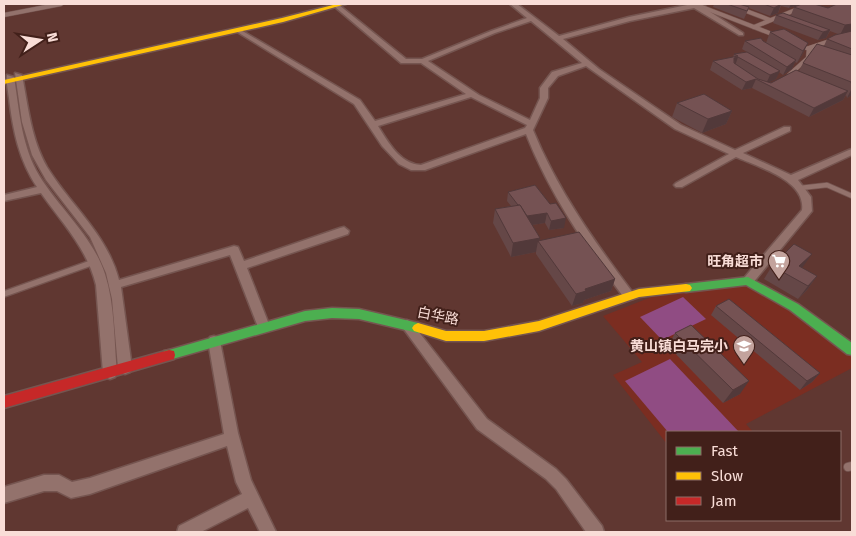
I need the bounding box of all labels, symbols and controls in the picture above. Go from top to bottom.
north arrow [15,15,65,65]
text: N [43,31,62,44]
supermarket icon: 旺角超市 [767,249,791,280]
place label: 旺角超市 [707,253,763,270]
street label: 白华路 [416,304,460,328]
school or university icon: 黄山镇白马完小 [732,334,756,365]
place label: 黄山镇白马完小 [630,338,728,355]
legend [666,431,841,521]
text: Fast [711,442,738,460]
text: Slow [711,467,743,485]
text: Jam [711,492,737,510]

